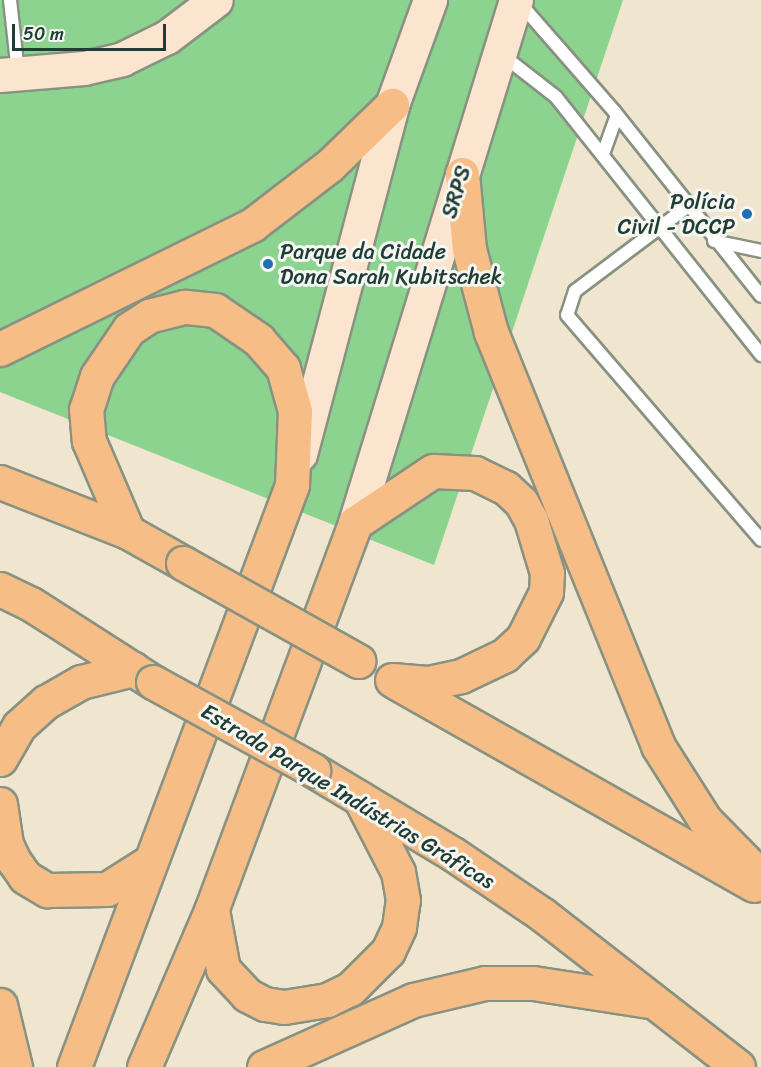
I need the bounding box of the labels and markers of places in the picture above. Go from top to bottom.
place label: Polícia Civil - DCCP [618,188,735,240]
marker: Polícia Civil - DCCP [740,207,754,221]
place label: Parque da Cidade Dona Sarah Kubitschek [280,238,502,290]
marker: Parque da Cidade Dona Sarah Kubitschek [261,257,275,271]

